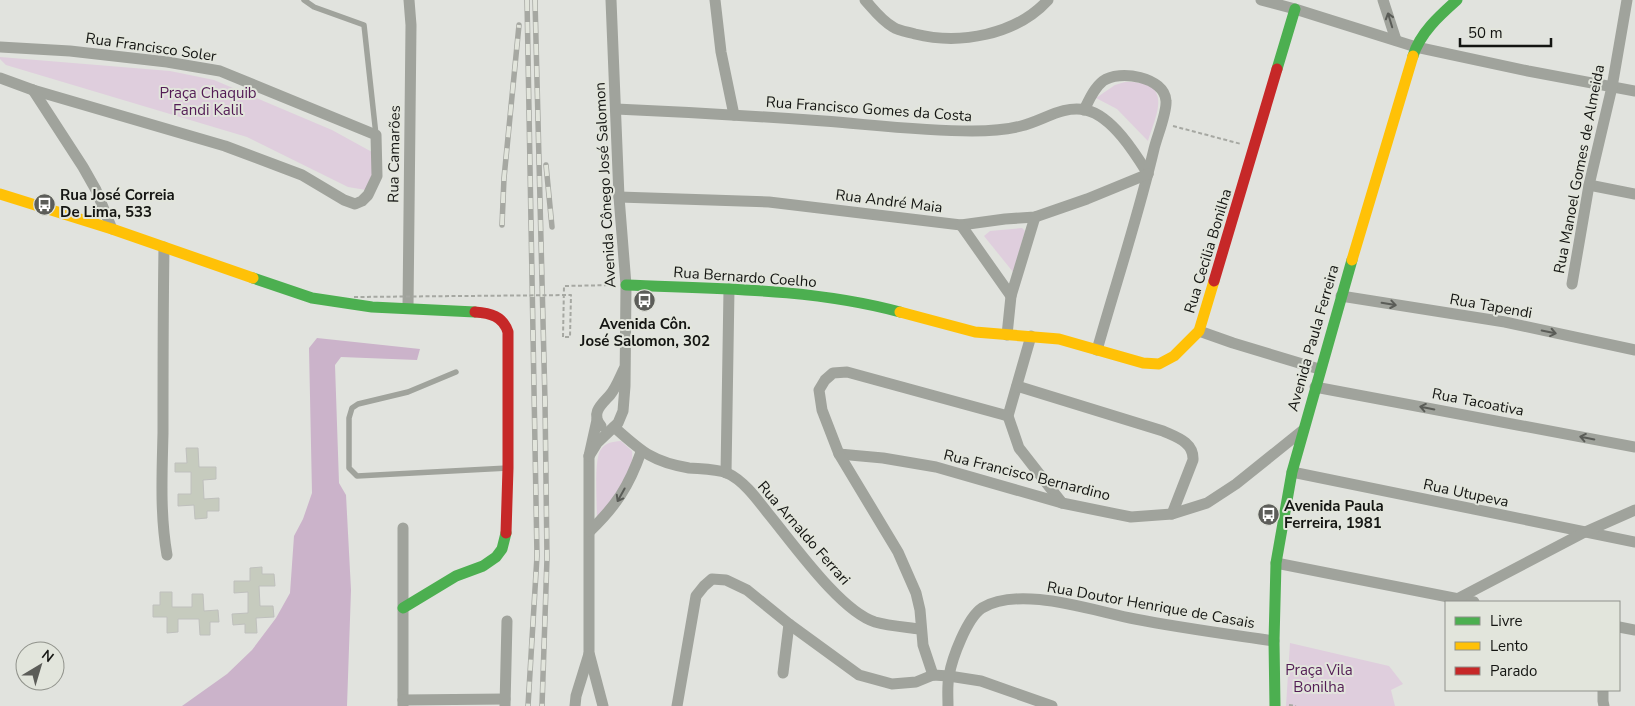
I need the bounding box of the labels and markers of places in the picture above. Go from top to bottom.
place label: Rua José Correia De Lima, 533 [60,185,175,222]
bus stop icon: Rua José Correia De Lima, 533 [32,192,56,216]
bus stop icon: Avenida Côn. José Salomon, 302 [633,289,657,313]
place label: Avenida Côn. José Salomon, 302 [579,314,710,351]
place label: Avenida Paula Ferreira, 1981 [1284,496,1384,533]
bus stop icon: Avenida Paula Ferreira, 1981 [1256,503,1280,527]

